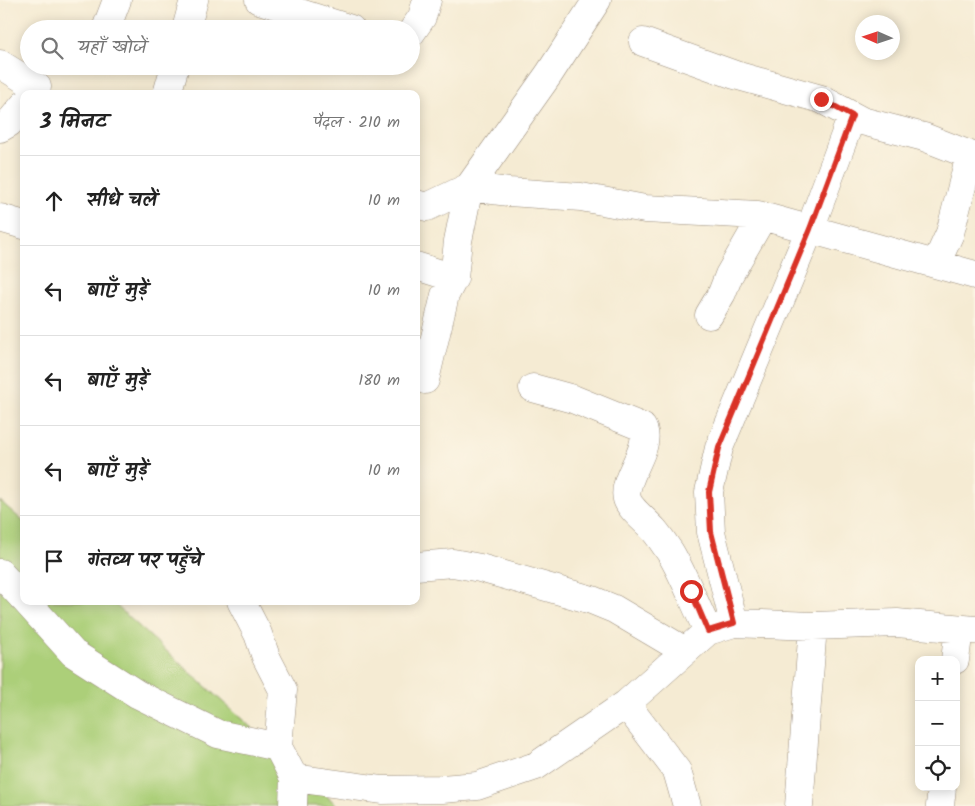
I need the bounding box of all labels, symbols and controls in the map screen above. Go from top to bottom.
north arrow [855,15,900,60]
search box [20,20,420,75]
text: यहाँ खोजें [78,33,147,63]
icon: search [38,34,66,62]
route end [810,88,833,111]
text: 3 मिनट [40,106,107,139]
text: पैदल · 210 m [314,110,400,135]
text: सीधे चलें [87,186,157,216]
icon: ahead [40,187,68,215]
text: 10 m [368,188,400,213]
text: बाएँ मुड़ें [87,276,148,306]
icon: left [40,277,68,305]
text: 10 m [368,278,400,303]
text: बाएँ मुड़ें [87,366,148,396]
icon: left [40,367,68,395]
text: 180 m [358,368,400,393]
text: बाएँ मुड़ें [87,456,148,486]
icon: left [40,457,68,485]
text: 10 m [368,458,400,483]
text: गंतव्य पर पहुँचे [87,546,202,576]
icon: arrive [40,547,68,575]
route start [680,580,703,603]
map controls [915,656,960,791]
button: + [915,656,960,701]
button: − [915,701,960,746]
button: locate [915,746,960,791]

